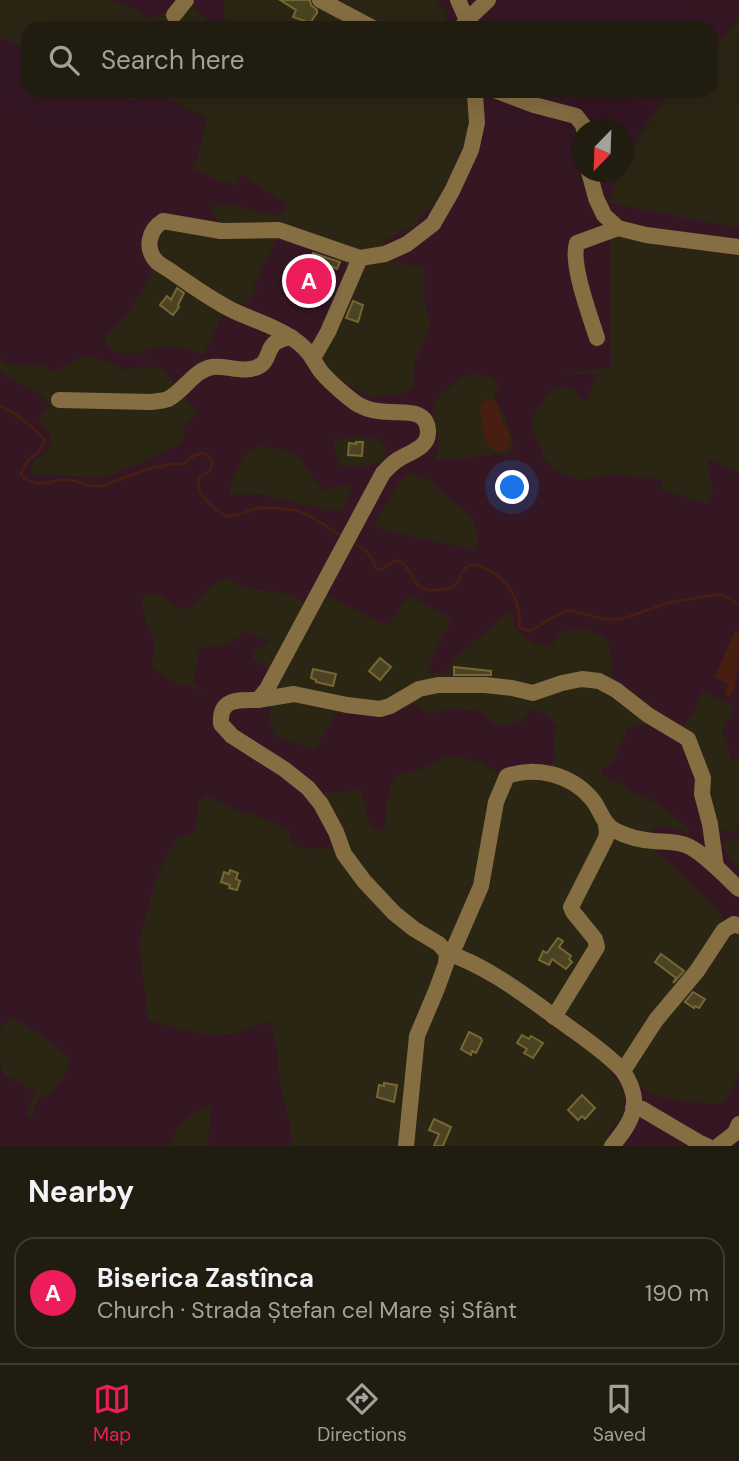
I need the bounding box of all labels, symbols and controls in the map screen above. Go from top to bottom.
search box [21,21,718,98]
icon: search [45,41,83,79]
text: Search here [101,43,244,77]
north arrow [571,119,634,182]
pin: A [286,255,332,307]
your location [495,470,529,504]
text: Nearby [28,1172,134,1211]
text: Biserica Zastînca [97,1261,314,1295]
text: A [45,1278,61,1308]
text: 190 m [645,1278,709,1308]
text: Church · Strada Ștefan cel Mare și Sfânt [97,1295,517,1325]
tab: Map [93,1380,131,1447]
tab: Directions [317,1380,407,1447]
tab: Saved [593,1380,646,1447]

